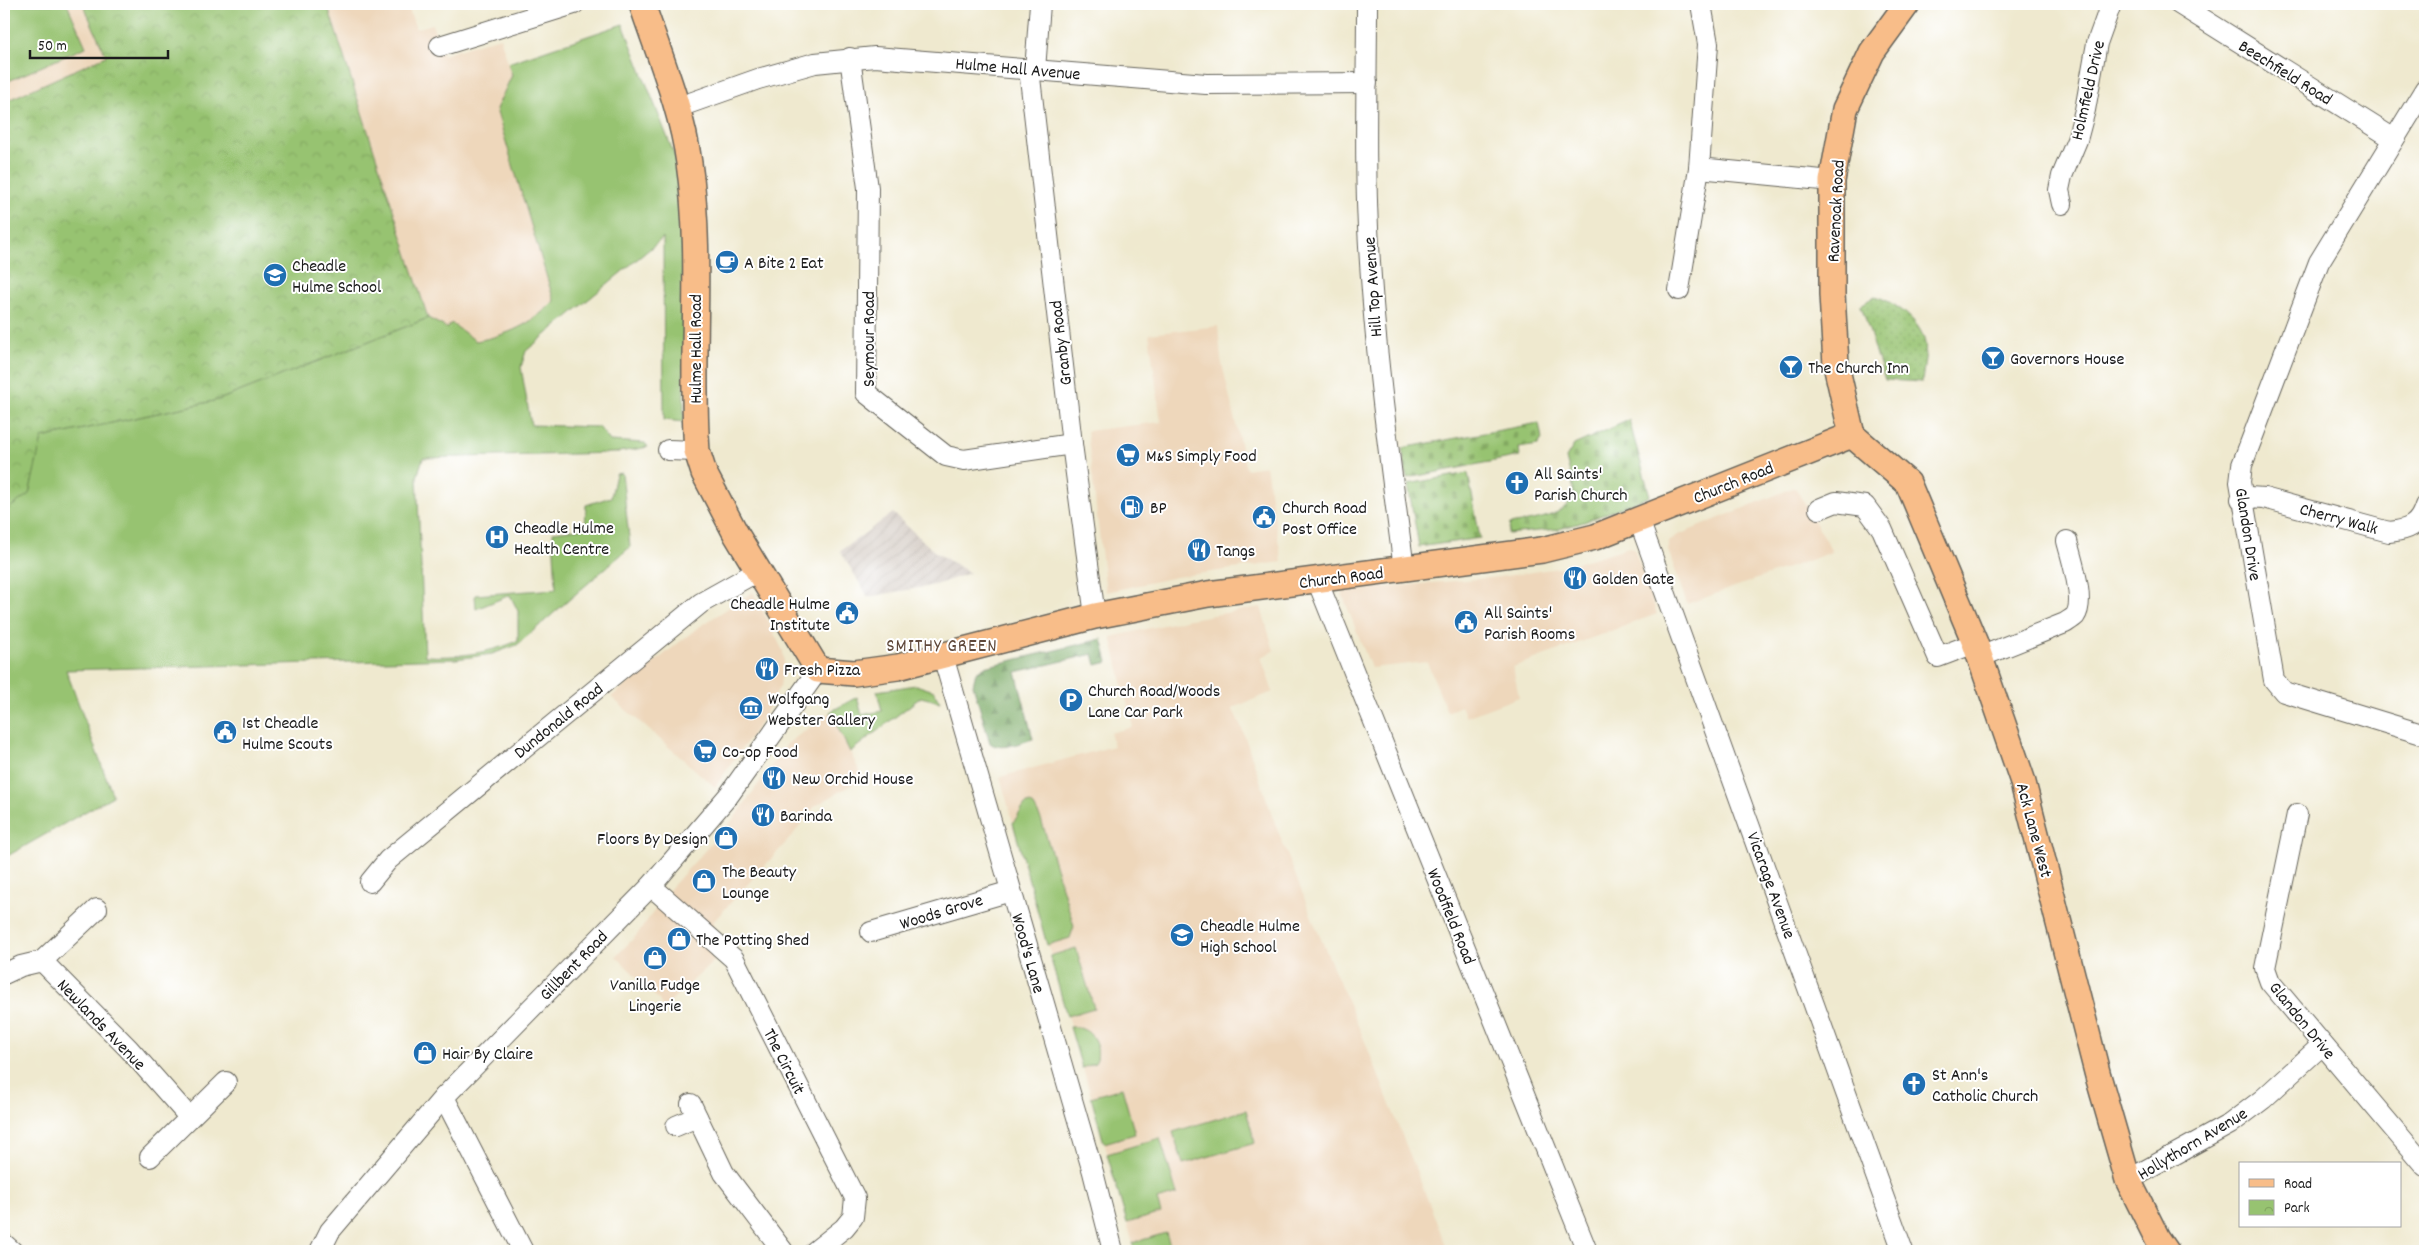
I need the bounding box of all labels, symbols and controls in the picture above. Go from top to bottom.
scale bar [30,28,168,60]
street label: Beechfield Road [2233,35,2337,113]
text: 50 m [38,36,67,58]
street label: Holmfield Drive [2066,38,2113,143]
street label: Hulme Hall Avenue [954,53,1081,88]
street label: Ravenoak Road [1822,159,1853,263]
street label: Hill Top Avenue [1359,236,1390,338]
cafe icon: A Bite 2 Eat [714,249,740,275]
place label: A Bite 2 Eat [744,252,824,277]
place label: Cheadle Hulme School [292,255,382,301]
school or university icon: Cheadle Hulme School [262,262,288,288]
street label: Seymour Road [858,291,883,387]
street label: Hulme Hall Road [685,294,710,404]
street label: Granby Road [1045,299,1080,387]
bar icon: Governors House [1980,345,2006,371]
place label: Governors House [2010,348,2124,373]
bar icon: The Church Inn [1778,354,1804,380]
place label: The Church Inn [1808,357,1909,382]
supermarket icon: M&S Simply Food [1115,442,1141,468]
place label: M&S Simply Food [1146,445,1257,470]
street label: Church Road [1690,457,1778,512]
place label: All Saints' Parish Church [1534,463,1628,509]
church icon: All Saints' Parish Church [1504,470,1530,496]
street label: Glandon Drive [2227,486,2266,583]
fuel station icon: BP [1119,494,1145,520]
place label: BP [1150,497,1167,522]
place label: Church Road Post Office [1282,497,1367,543]
street label: Cherry Walk [2296,498,2380,543]
public building icon: Church Road Post Office [1251,504,1277,530]
place label: Cheadle Hulme Health Centre [514,517,614,563]
hospital icon: Cheadle Hulme Health Centre [484,524,510,550]
restaurant icon: Tangs [1186,537,1212,563]
place label: Tangs [1216,540,1255,565]
street label: Church Road [1298,562,1385,597]
restaurant icon: Golden Gate [1562,565,1588,591]
place label: Golden Gate [1592,568,1674,593]
place label: Cheadle Hulme Institute [730,593,830,639]
public building icon: Cheadle Hulme Institute [834,600,860,626]
place label: All Saints' Parish Rooms [1484,602,1575,648]
public building icon: All Saints' Parish Rooms [1453,609,1479,635]
district label: SMITHY GREEN [886,634,998,661]
restaurant icon: Fresh Pizza [754,656,780,682]
place label: Fresh Pizza [784,659,861,684]
street label: Dundonald Road [509,678,610,766]
place label: Church Road/Woods Lane Car Park [1088,680,1220,726]
parking icon: Church Road/Woods Lane Car Park [1058,687,1084,713]
place label: Wolfgang Webster Gallery [768,688,876,734]
museum icon: Wolfgang Webster Gallery [738,695,764,721]
place label: 1st Cheadle Hulme Scouts [242,712,333,758]
public building icon: 1st Cheadle Hulme Scouts [212,719,238,745]
supermarket icon: Co-op Food [692,738,718,764]
place label: Co-op Food [722,741,798,766]
restaurant icon: New Orchid House [761,765,787,791]
place label: New Orchid House [792,768,913,793]
street label: Ack Lane West [2008,780,2057,881]
restaurant icon: Barinda [750,802,776,828]
place label: Barinda [780,805,833,830]
shop icon: Floors By Design [713,825,739,851]
place label: Floors By Design [597,828,708,853]
street label: Vicarage Avenue [1739,829,1801,943]
place label: The Beauty Lounge [722,861,797,907]
street label: Woodfield Road [1419,865,1480,969]
shop icon: The Beauty Lounge [691,868,717,894]
street label: Woods Grove [897,889,986,938]
street label: Wood's Lane [1003,911,1050,997]
place label: Cheadle Hulme High School [1200,915,1300,961]
school or university icon: Cheadle Hulme High School [1169,922,1195,948]
street label: Gillbent Road [535,926,615,1008]
shop icon: The Potting Shed [666,926,692,952]
place label: The Potting Shed [696,929,809,954]
shop icon: Vanilla Fudge Lingerie [642,945,668,971]
street label: Newlands Avenue [50,974,151,1077]
place label: Vanilla Fudge Lingerie [610,974,700,1020]
street label: Glandon Drive [2262,977,2340,1066]
street label: The Circuit [755,1025,810,1100]
shop icon: Hair By Claire [412,1040,438,1066]
place label: Hair By Claire [442,1043,533,1068]
place label: St Ann's Catholic Church [1932,1064,2038,1110]
church icon: St Ann's Catholic Church [1901,1071,1927,1097]
street label: Hollythorn Avenue [2134,1102,2253,1188]
legend [2239,1162,2402,1228]
text: Road [2284,1174,2312,1196]
text: Park [2284,1198,2310,1220]

